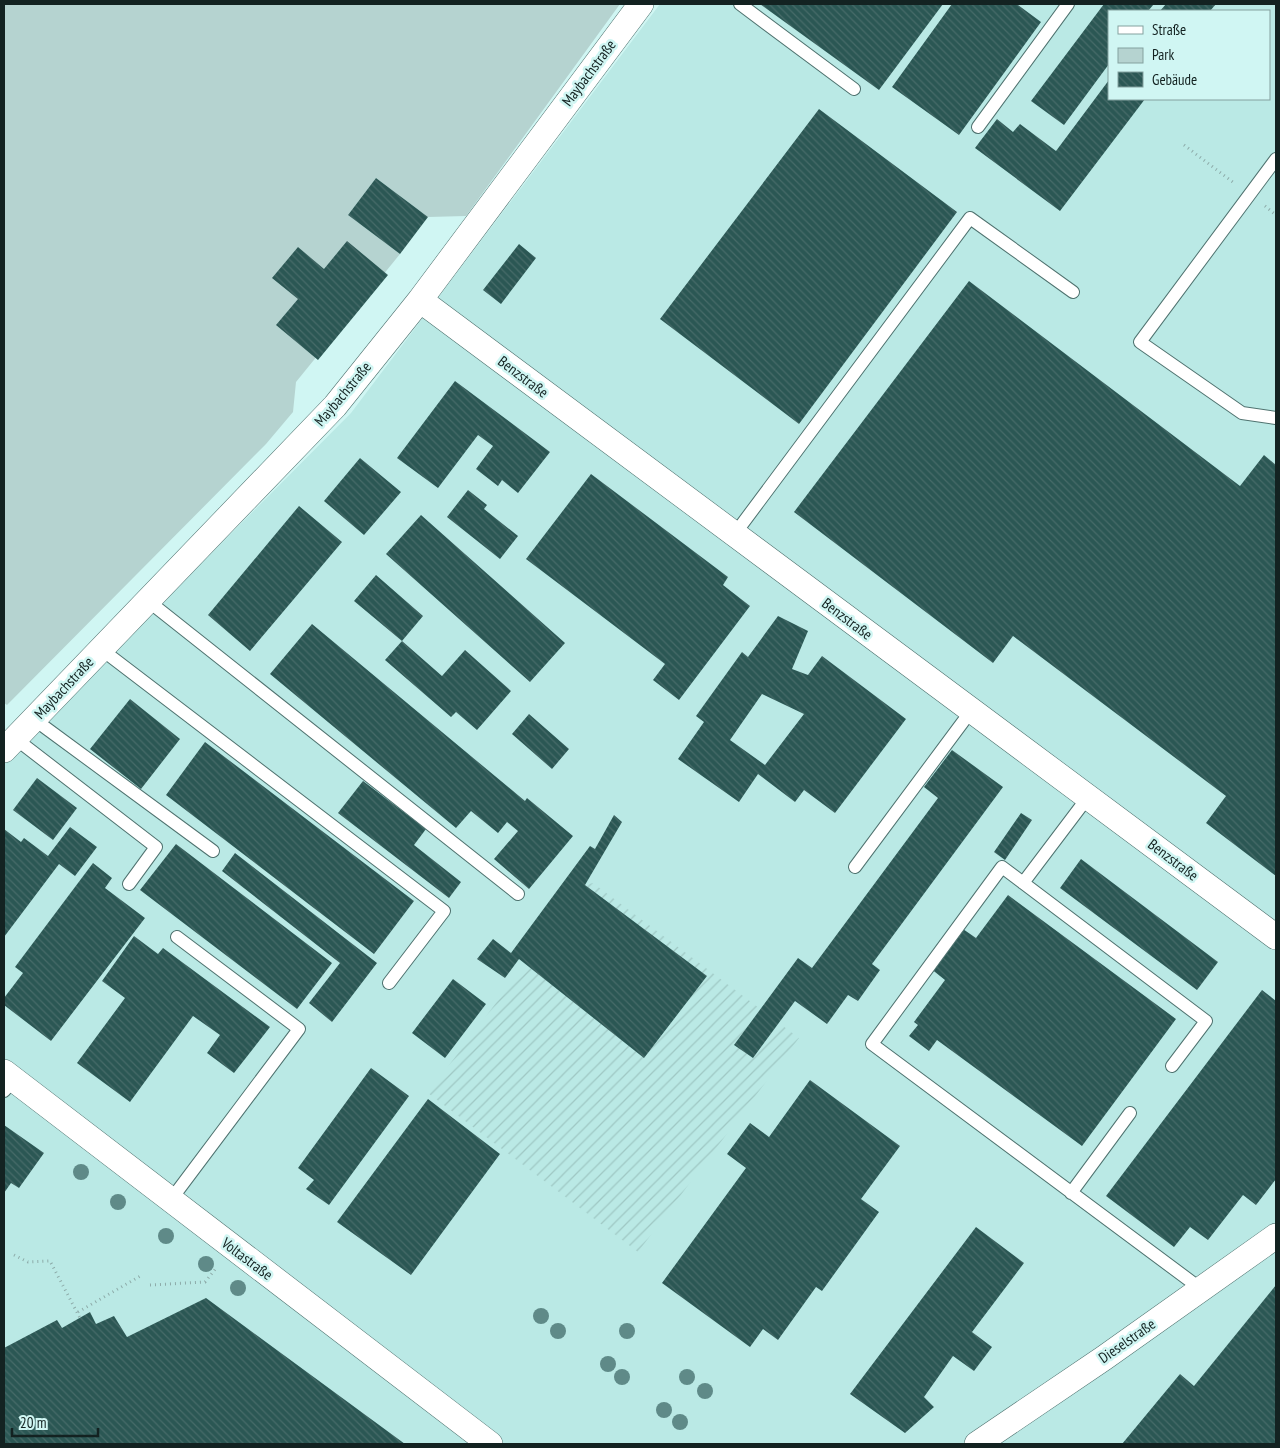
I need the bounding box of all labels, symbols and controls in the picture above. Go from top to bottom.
legend [1108,10,1270,100]
text: Straße [1152,20,1186,39]
street label: Maybachstraße [557,36,620,110]
text: Park [1152,45,1174,64]
text: Gebäude [1152,70,1197,89]
street label: Benzstraße [494,352,552,402]
street label: Maybachstraße [310,358,375,430]
street label: Benzstraße [818,594,876,644]
street label: Maybachstraße [30,652,97,723]
street label: Benzstraße [1144,835,1202,885]
street label: Voltastraße [217,1233,277,1284]
street label: Dieselstraße [1095,1314,1159,1367]
scale bar [12,1406,99,1438]
text: 20 m [20,1413,46,1432]

